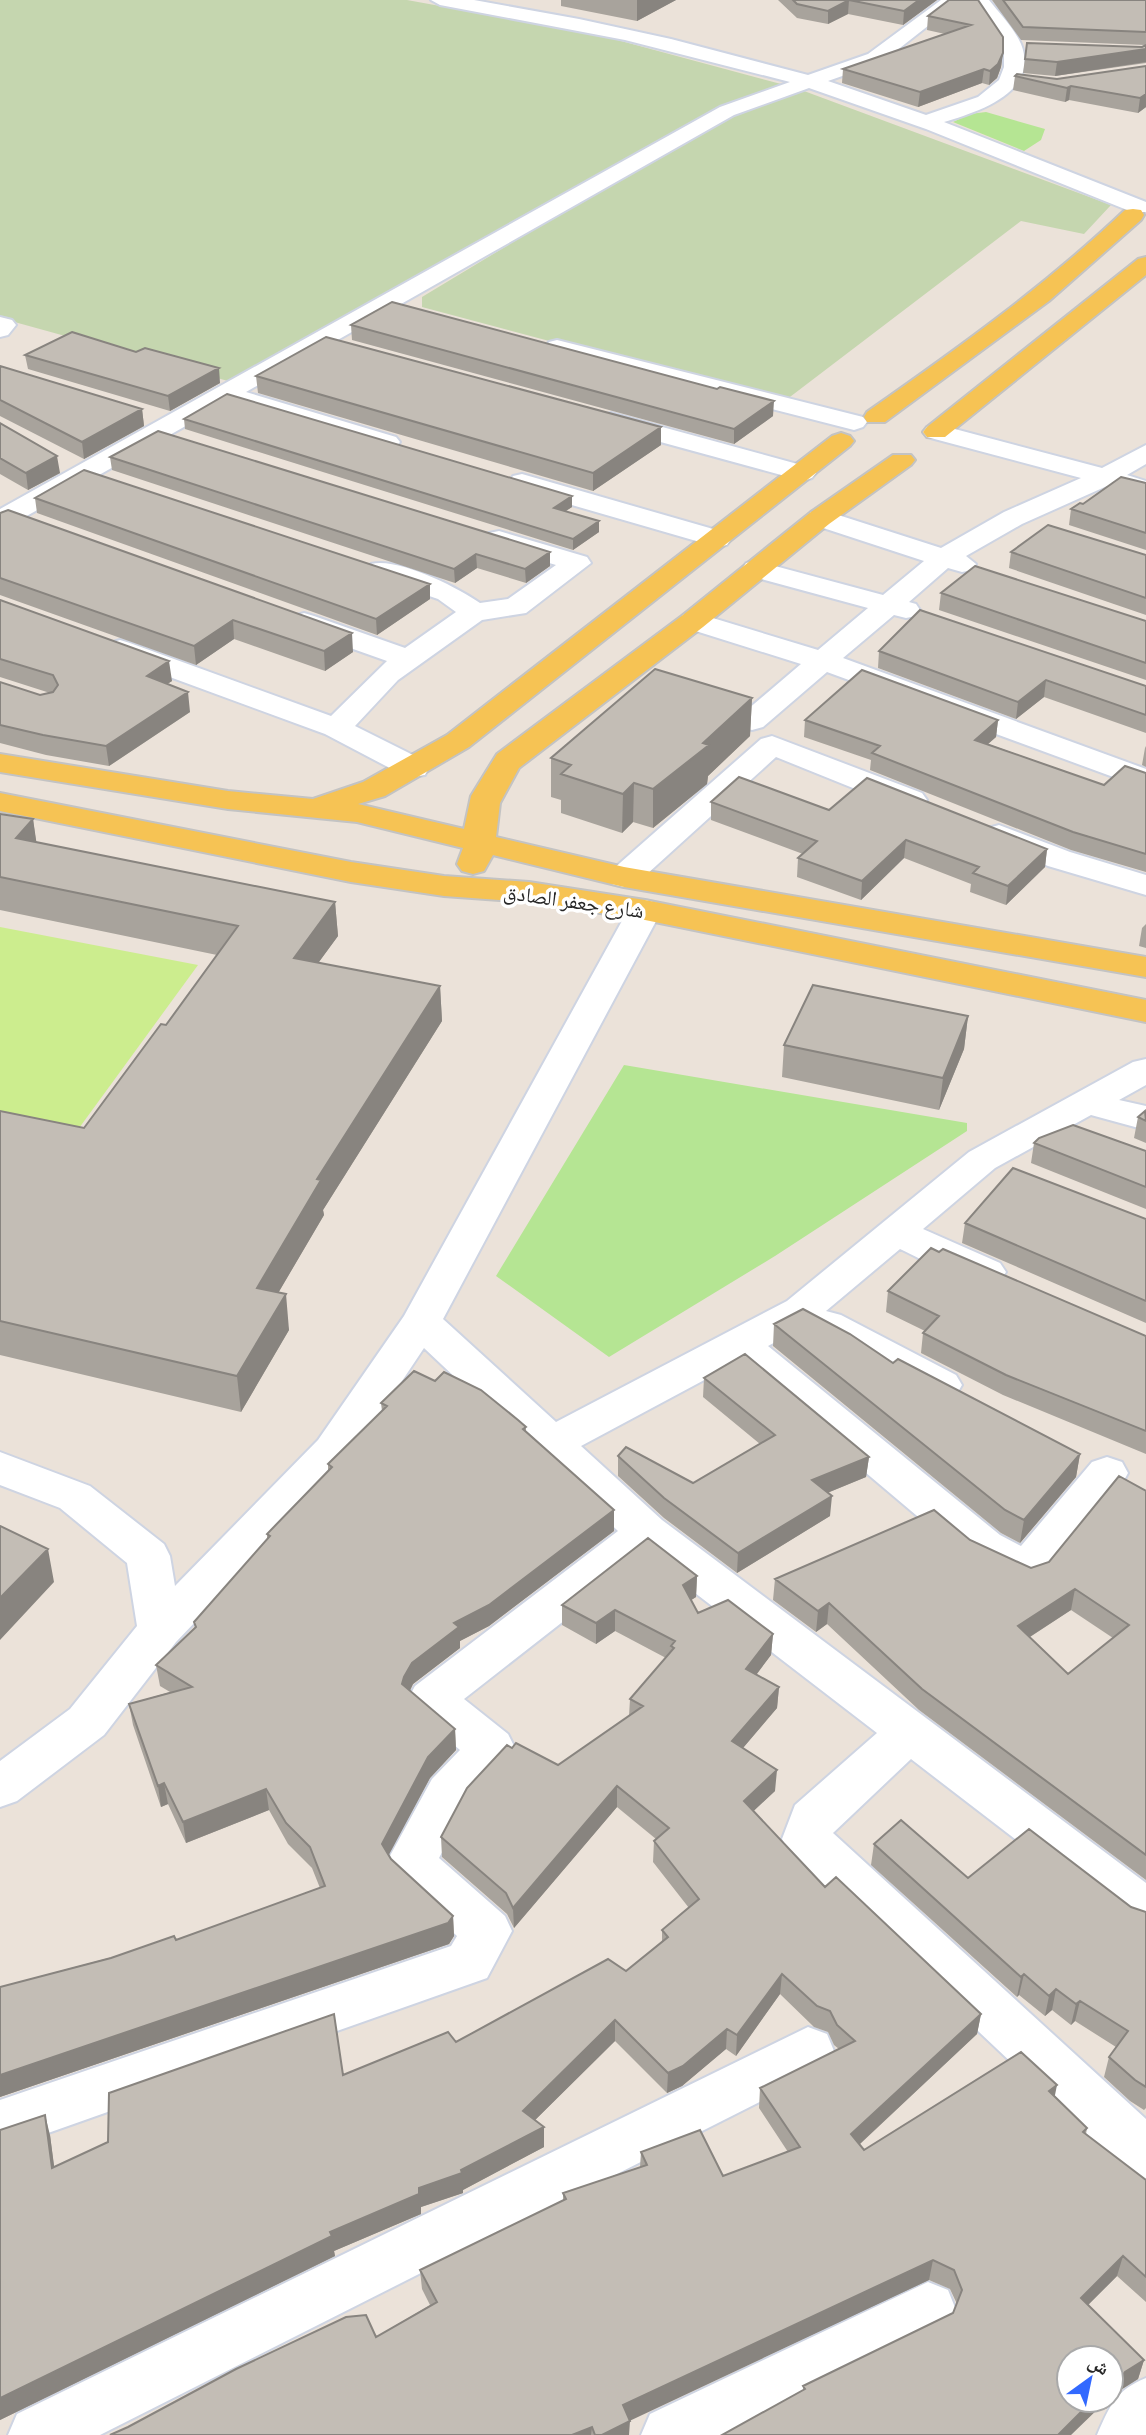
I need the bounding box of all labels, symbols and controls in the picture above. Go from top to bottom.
street label: شارع جعفر الصادق [502,878,646,924]
north arrow [1055,2344,1125,2414]
text: ش [1084,2349,1114,2380]

